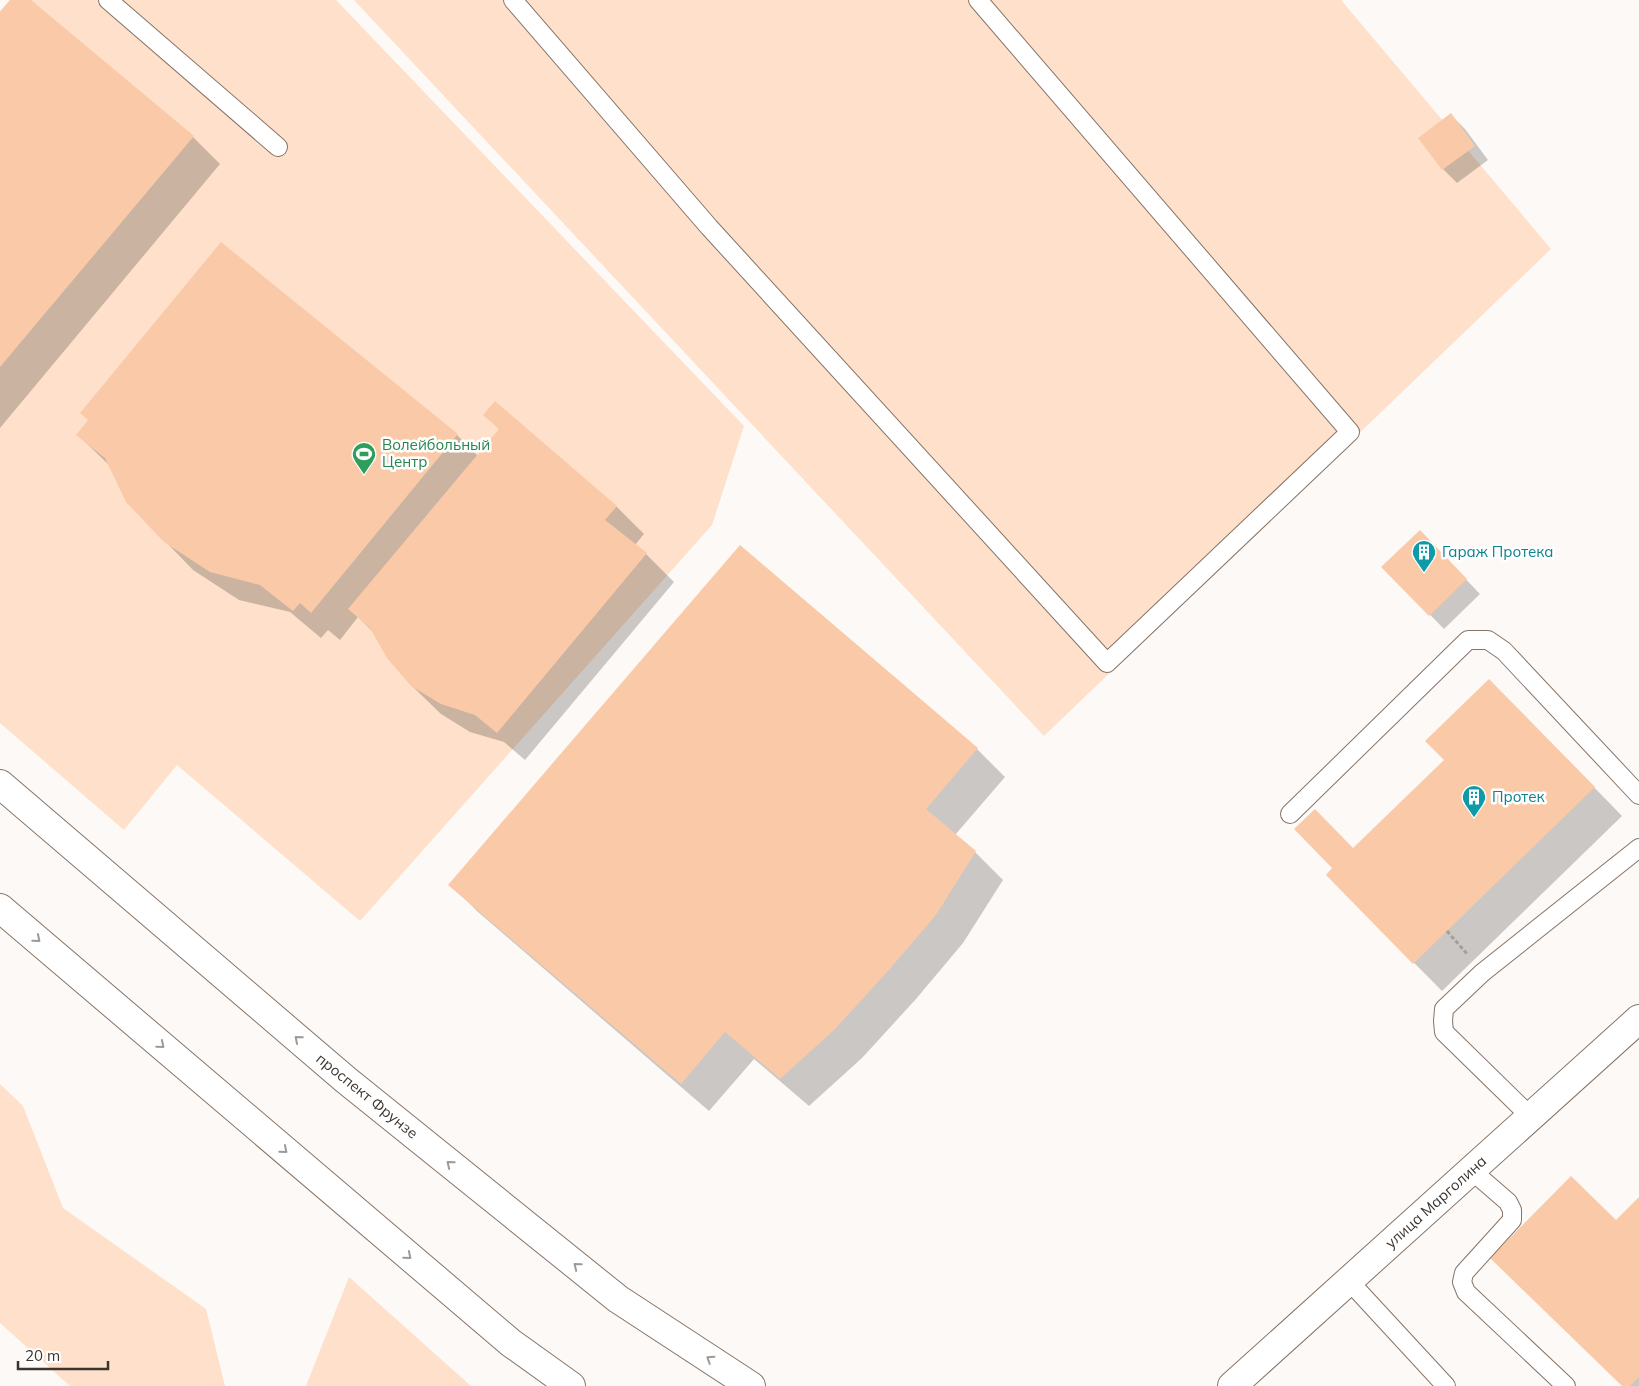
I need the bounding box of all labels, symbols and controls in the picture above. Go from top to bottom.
place label: Волейбольный Центр [382,435,490,471]
sports icon: Волейбольный Центр [351,441,377,475]
building icon: Гараж Протека [1411,539,1437,573]
place label: Гараж Протека [1442,542,1553,561]
building icon: Протек [1461,784,1487,818]
place label: Протек [1492,787,1545,806]
one-way arrow [31,934,40,942]
one-way arrow [294,1036,303,1045]
one-way arrow [155,1039,164,1048]
street label: проспект Фрунзе [313,1049,422,1142]
one-way arrow [279,1145,288,1154]
street label: улица Марголина [1381,1151,1490,1252]
one-way arrow [447,1161,456,1170]
one-way arrow [402,1250,411,1258]
one-way arrow [574,1263,583,1271]
scale bar [18,1338,108,1370]
text: 20 m [25,1346,60,1365]
one-way arrow [706,1356,716,1365]

